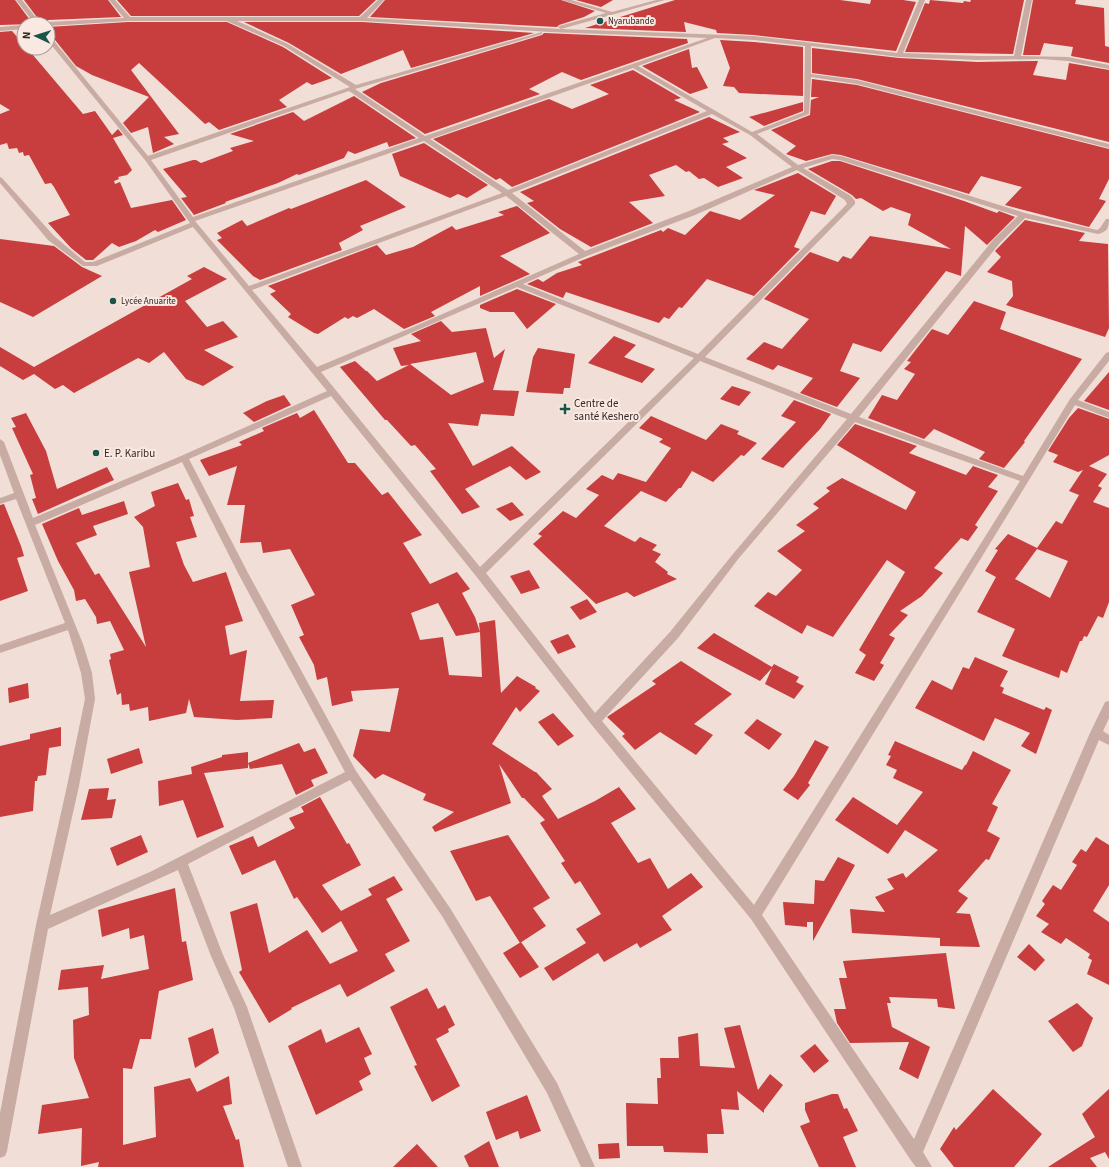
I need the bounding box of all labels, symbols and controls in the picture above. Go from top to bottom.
place label: Nyarubande [608,15,655,28]
north arrow [16,16,56,56]
marker: Nyarubande [595,16,605,26]
text: N [19,31,34,40]
place label: Lycée Anuarite [121,295,176,308]
marker: Lycée Anuarite [108,296,118,306]
place label: Centre de santé Keshero [574,396,639,424]
marker: Centre de santé Keshero [559,403,571,415]
place label: E. P. Karibu [104,446,155,461]
marker: E. P. Karibu [91,448,101,458]

